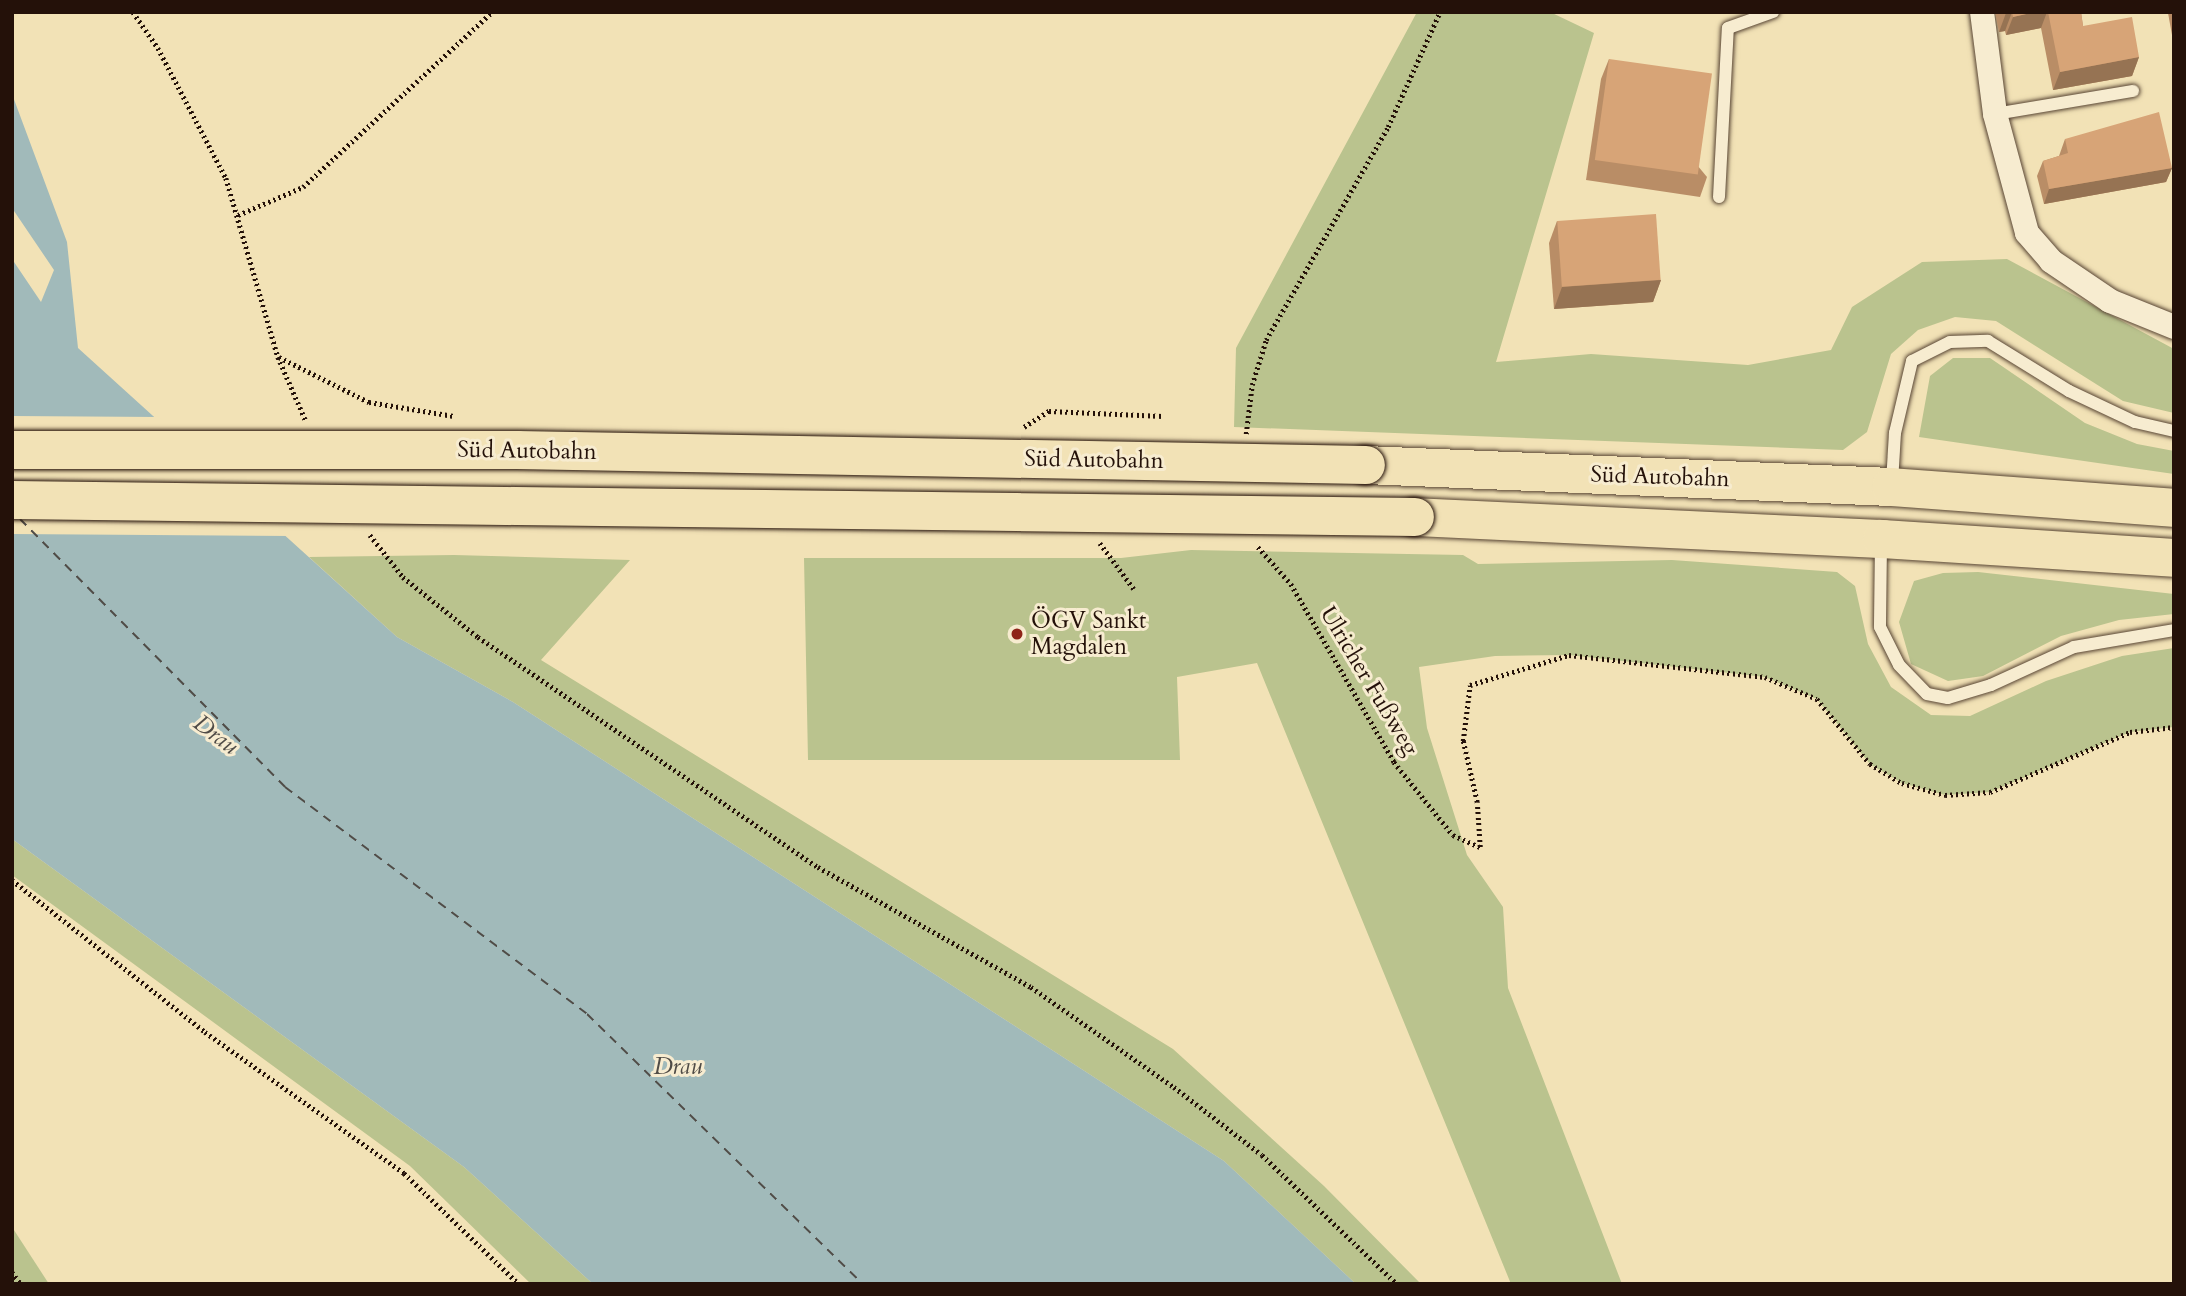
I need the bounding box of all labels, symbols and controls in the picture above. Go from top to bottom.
street label: Süd Autobahn [457,436,597,466]
street label: Süd Autobahn [1024,445,1164,475]
street label: Süd Autobahn [1590,461,1730,493]
street label: Ulricher Fußweg [1314,602,1424,760]
place label: ÖGV Sankt Magdalen [1031,607,1146,661]
marker: ÖGV Sankt Magdalen [1009,626,1025,642]
water label: Drau [188,709,244,761]
water label: Drau [654,1053,702,1081]

